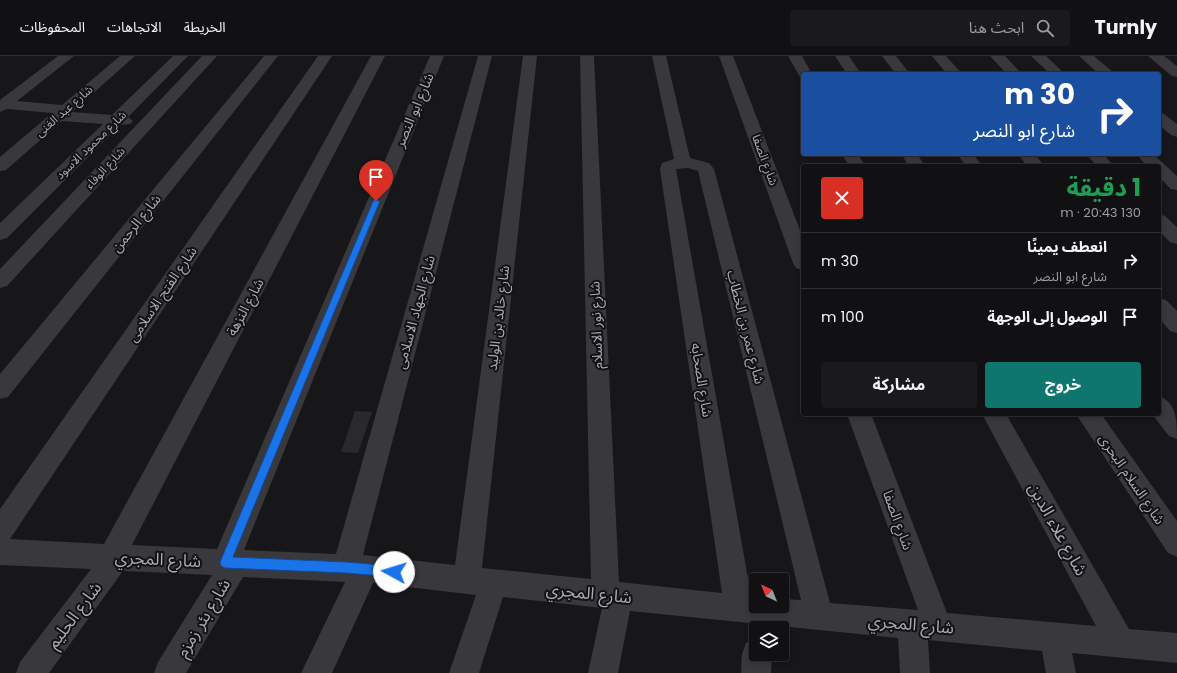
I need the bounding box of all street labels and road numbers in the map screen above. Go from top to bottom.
street label: شارع ابو النصر [389,70,440,152]
street label: شارع عبد الغنى [31,81,97,141]
street label: شارع محمود الاسود [51,106,131,184]
street label: شارع الصفا [747,132,783,188]
street label: شارع الوفاء [81,143,129,193]
street label: شارع الرحمن [106,190,166,257]
street label: شارع الفتح الاسلامى [123,242,202,346]
street label: شارع الجهاد الاسلامى [390,253,441,371]
street label: شارع خالد بن الوليد [482,264,515,372]
street label: شارع عمر بن الخطاب [721,268,770,386]
street label: شارع النزهة [221,275,269,340]
street label: شارع نور الاسلام [584,281,609,369]
street label: شارع الصحابه [685,341,718,419]
street label: شارع السلام البحرى [1093,430,1170,529]
street label: شارع علاء الدين [1022,478,1093,580]
street label: شارع الصفا [877,487,918,553]
street label: شارع المجري [114,545,202,574]
street label: شارع بئر زمزم [170,574,237,662]
street label: شارع الحليم [41,577,108,654]
street label: شارع المجري [545,577,633,610]
street label: شارع المجري [867,608,955,641]

